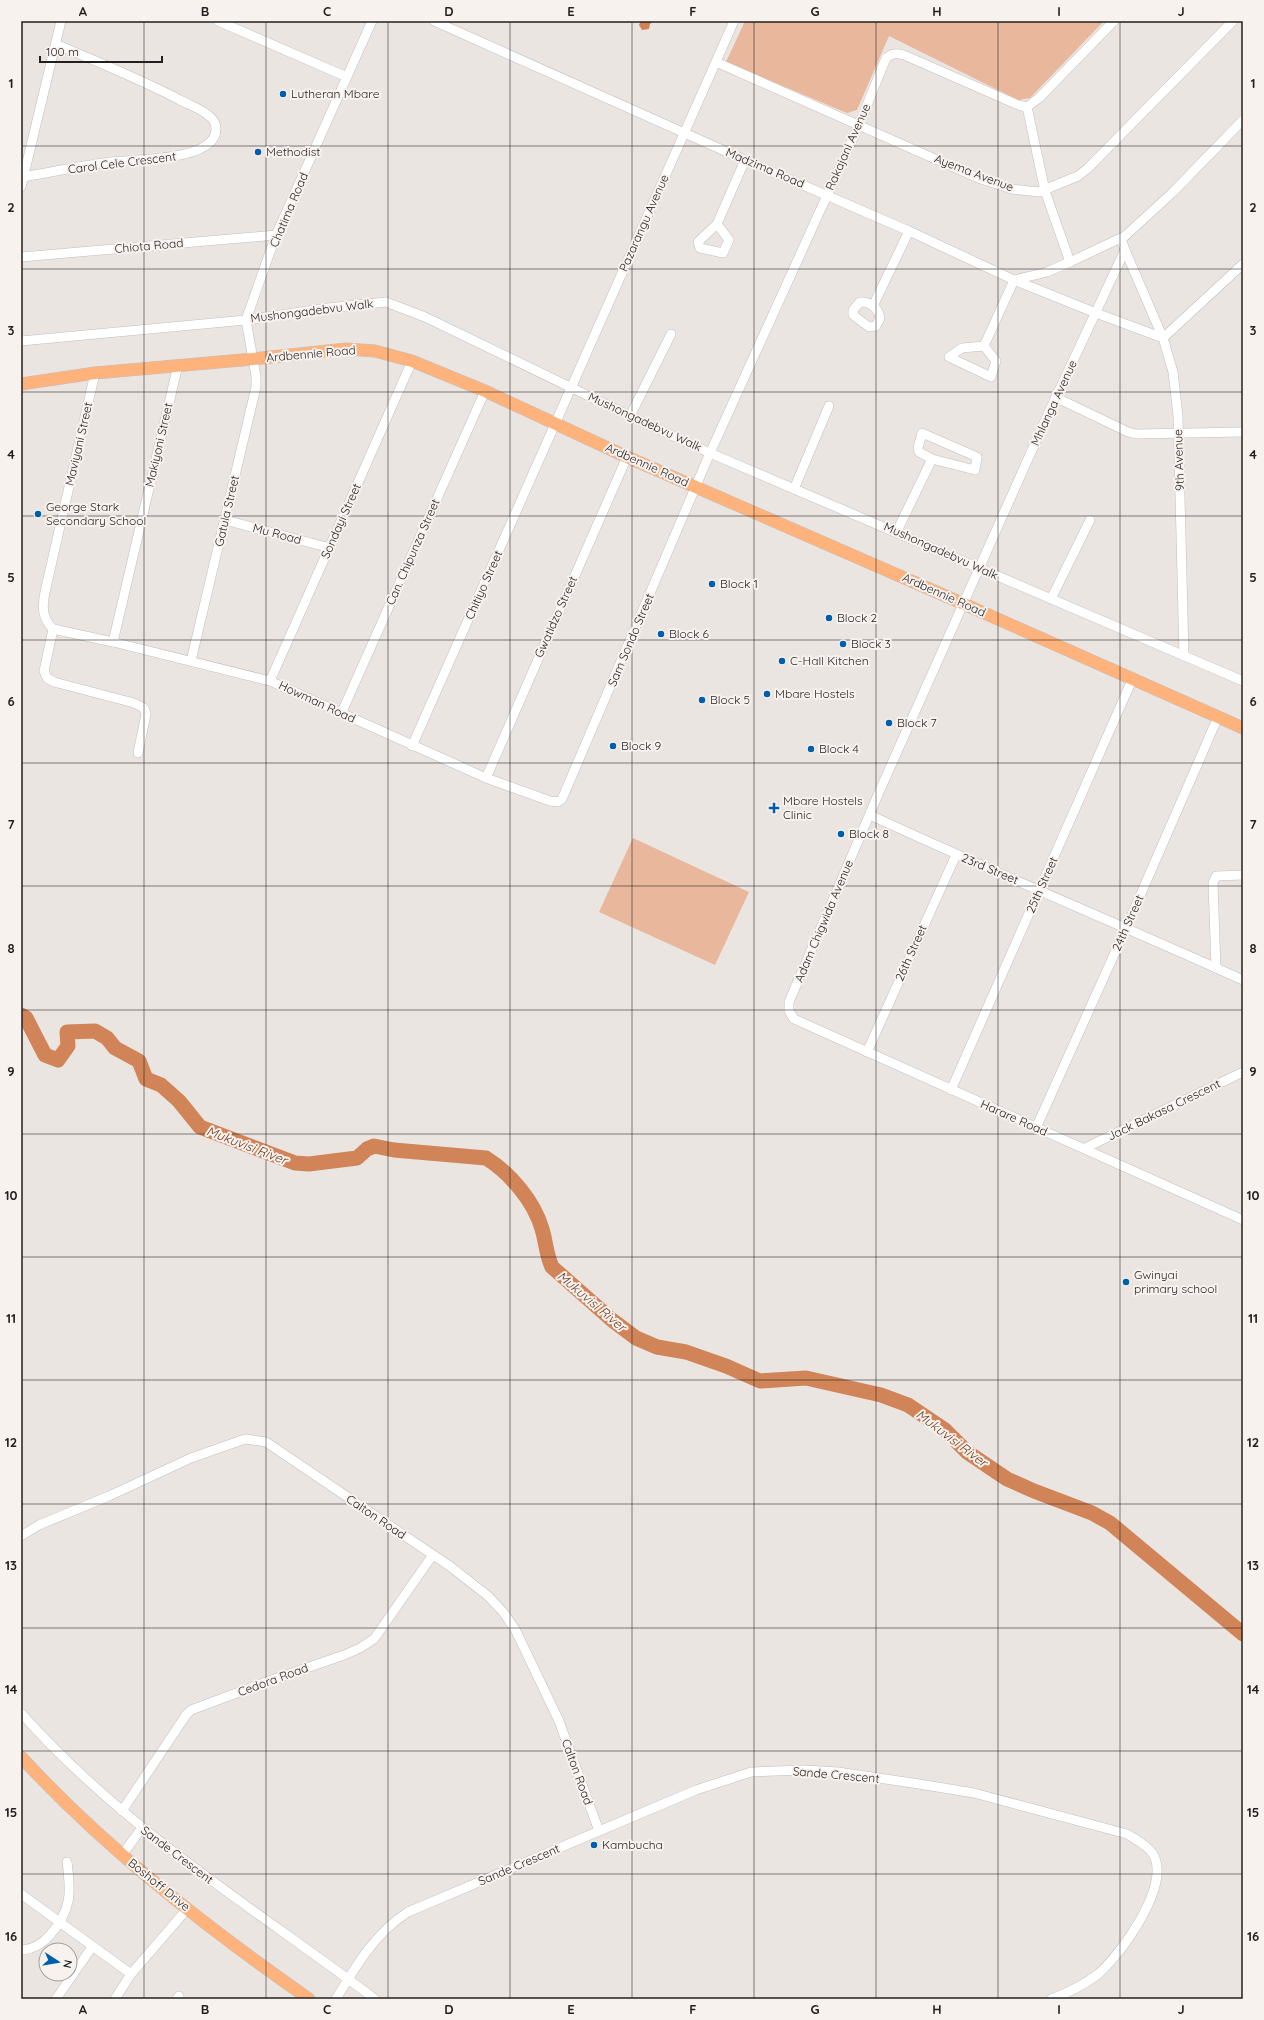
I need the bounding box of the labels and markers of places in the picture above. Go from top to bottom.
place label: Lutheran Mbare [291,86,380,101]
marker: Lutheran Mbare [278,89,288,99]
place label: Methodist [266,144,320,159]
marker: Methodist [253,147,263,157]
place label: George Stark Secondary School [46,499,146,528]
marker: George Stark Secondary School [33,509,43,519]
place label: Block 1 [720,576,758,591]
marker: Block 1 [707,579,717,589]
place label: Block 2 [837,610,878,625]
marker: Block 2 [824,613,834,623]
place label: Block 6 [669,626,710,641]
marker: Block 6 [656,629,666,639]
place label: Block 3 [851,636,891,651]
marker: Block 3 [838,639,848,649]
place label: C-Hall Kitchen [790,653,869,668]
marker: C-Hall Kitchen [777,656,787,666]
place label: Mbare Hostels [775,686,855,701]
marker: Mbare Hostels [762,689,772,699]
place label: Block 5 [710,692,750,707]
marker: Block 5 [697,695,707,705]
place label: Block 7 [897,715,937,730]
marker: Block 7 [884,718,894,728]
place label: Block 9 [621,738,662,753]
marker: Block 9 [608,741,618,751]
place label: Block 4 [819,741,859,756]
marker: Block 4 [806,744,816,754]
place label: Mbare Hostels Clinic [783,793,863,822]
marker: Mbare Hostels Clinic [768,802,780,814]
place label: Block 8 [849,826,889,841]
marker: Block 8 [836,829,846,839]
place label: Gwinyai primary school [1134,1267,1217,1296]
marker: Gwinyai primary school [1121,1277,1131,1287]
place label: Kambucha [602,1837,663,1852]
marker: Kambucha [589,1840,599,1850]

